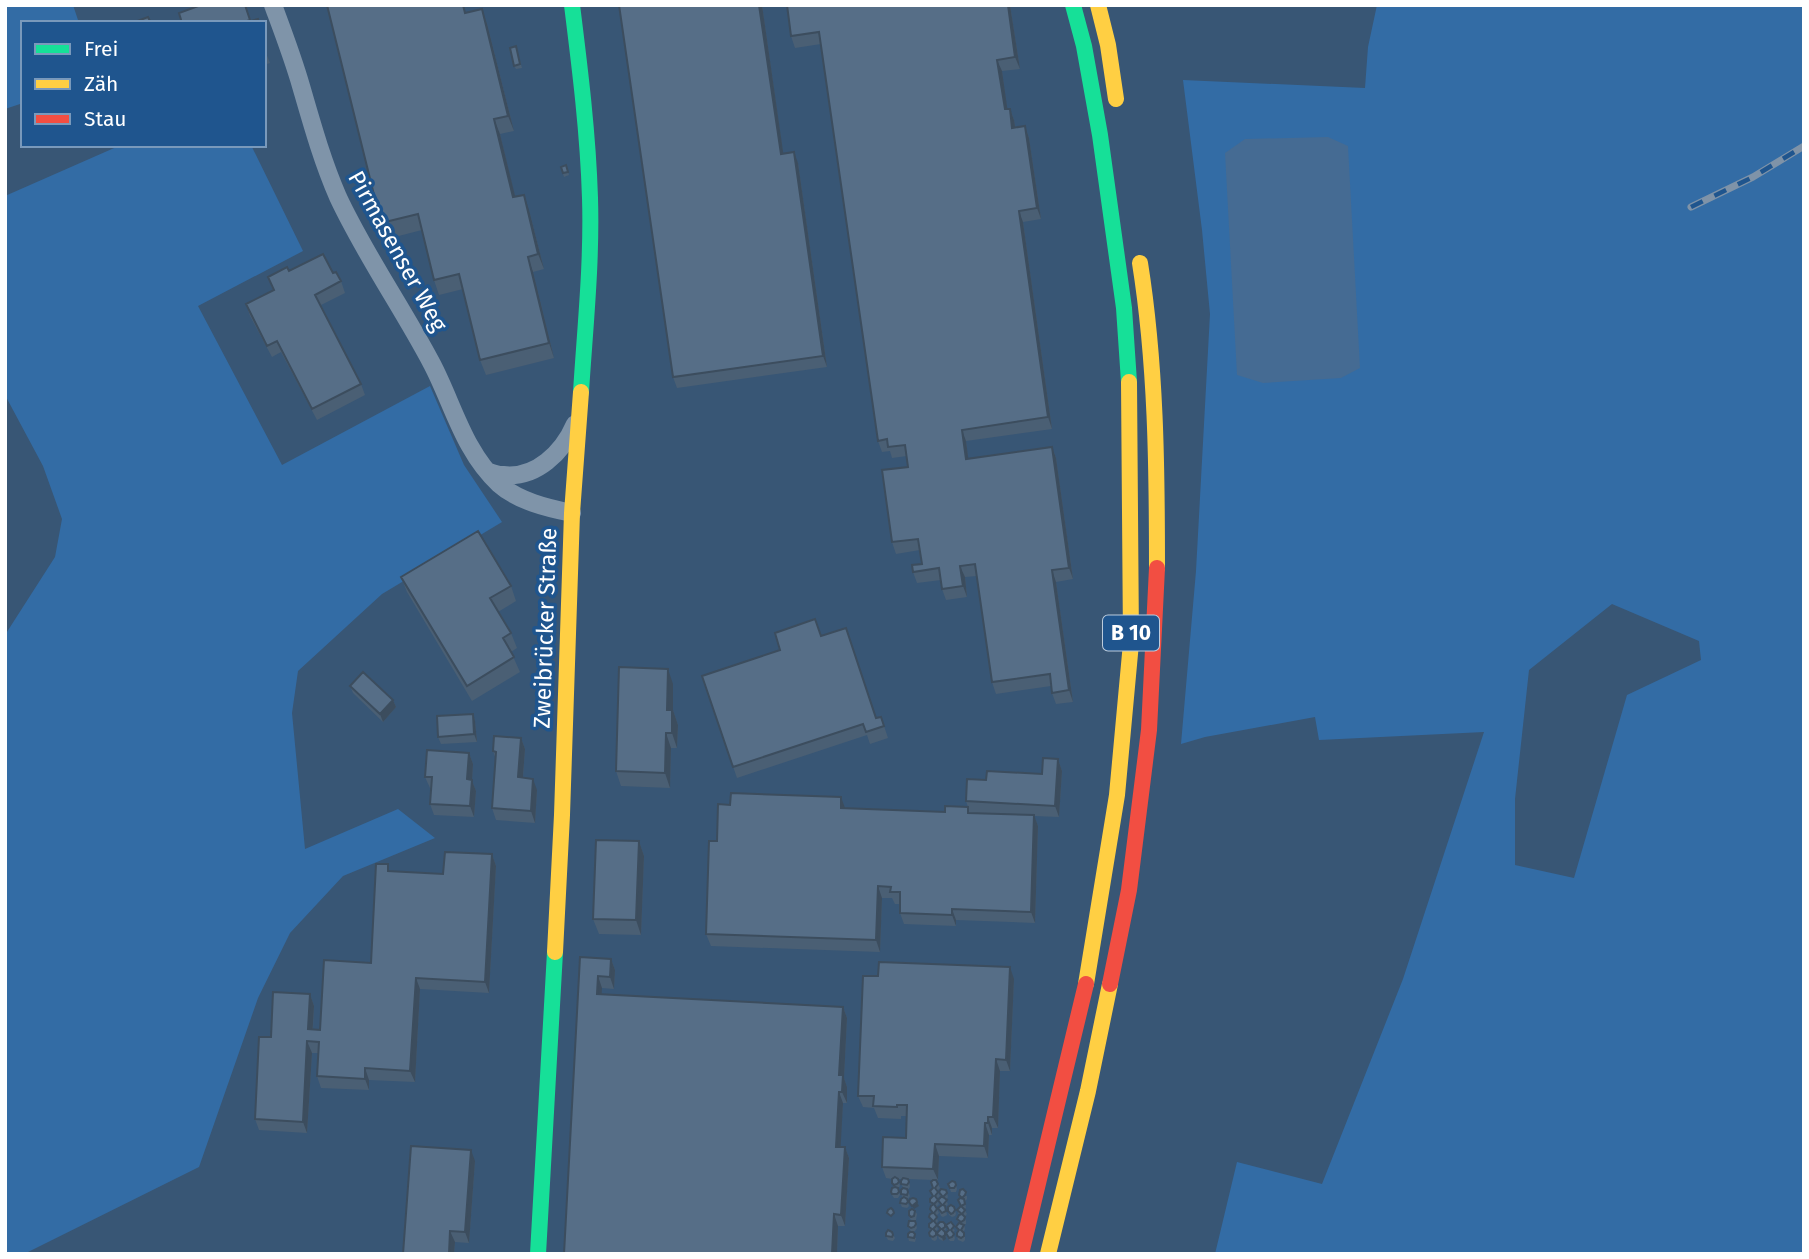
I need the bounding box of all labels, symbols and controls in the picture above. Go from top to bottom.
legend [21,21,266,147]
text: Frei [84,36,118,62]
text: Zäh [84,71,118,97]
text: Stau [84,106,127,132]
street label: Pirmasenser Weg [342,166,454,336]
street label: Zweibrücker Straße [528,527,562,729]
road number: B 10 [1103,616,1159,650]

